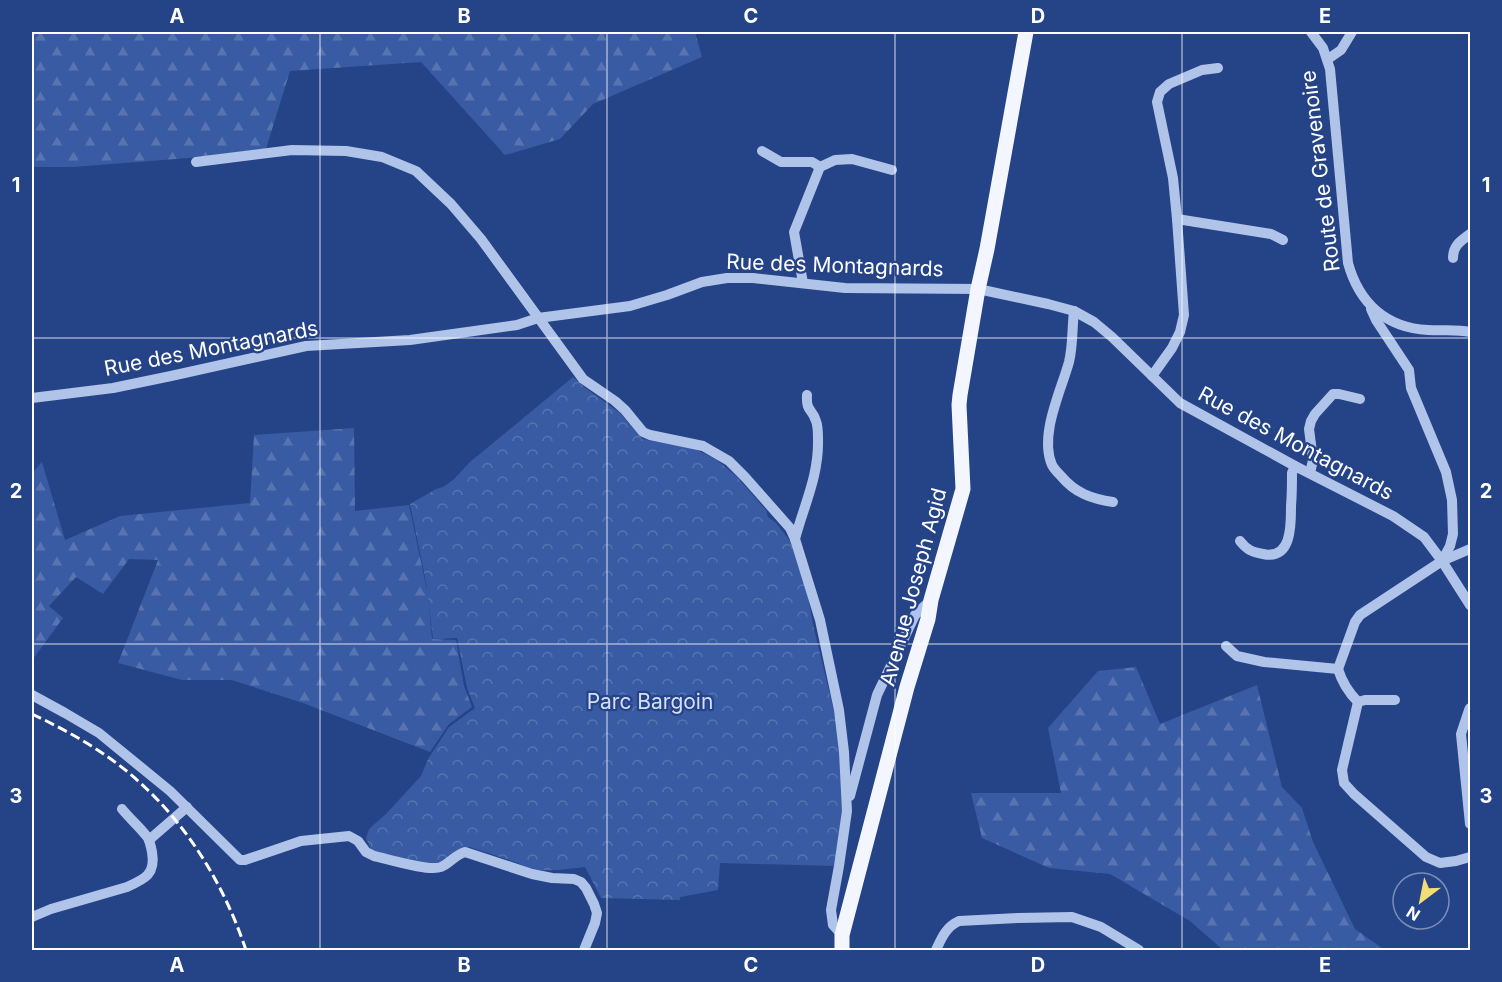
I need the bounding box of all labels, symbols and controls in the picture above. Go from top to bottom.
text: A [170,4,185,28]
text: B [457,4,471,28]
text: C [744,4,758,28]
text: D [1031,4,1045,28]
text: E [1319,4,1331,28]
street label: Route de Gravenoire [1295,69,1345,273]
text: 1 [12,173,20,197]
text: 1 [1482,173,1490,197]
street label: Rue des Montagnards [726,249,944,281]
street label: Rue des Montagnards [102,315,320,381]
street label: Rue des Montagnards [1194,381,1398,505]
text: 2 [10,479,22,503]
text: 2 [1480,479,1492,503]
street label: Avenue Joseph Agid [875,485,951,689]
park label: Parc Bargoin [587,689,713,714]
text: 3 [10,784,22,808]
text: 3 [1480,784,1492,808]
north arrow [1391,871,1451,931]
text: N [1403,902,1424,925]
text: A [170,953,185,977]
text: B [457,953,471,977]
text: C [744,953,758,977]
text: D [1031,953,1045,977]
text: E [1319,953,1331,977]

